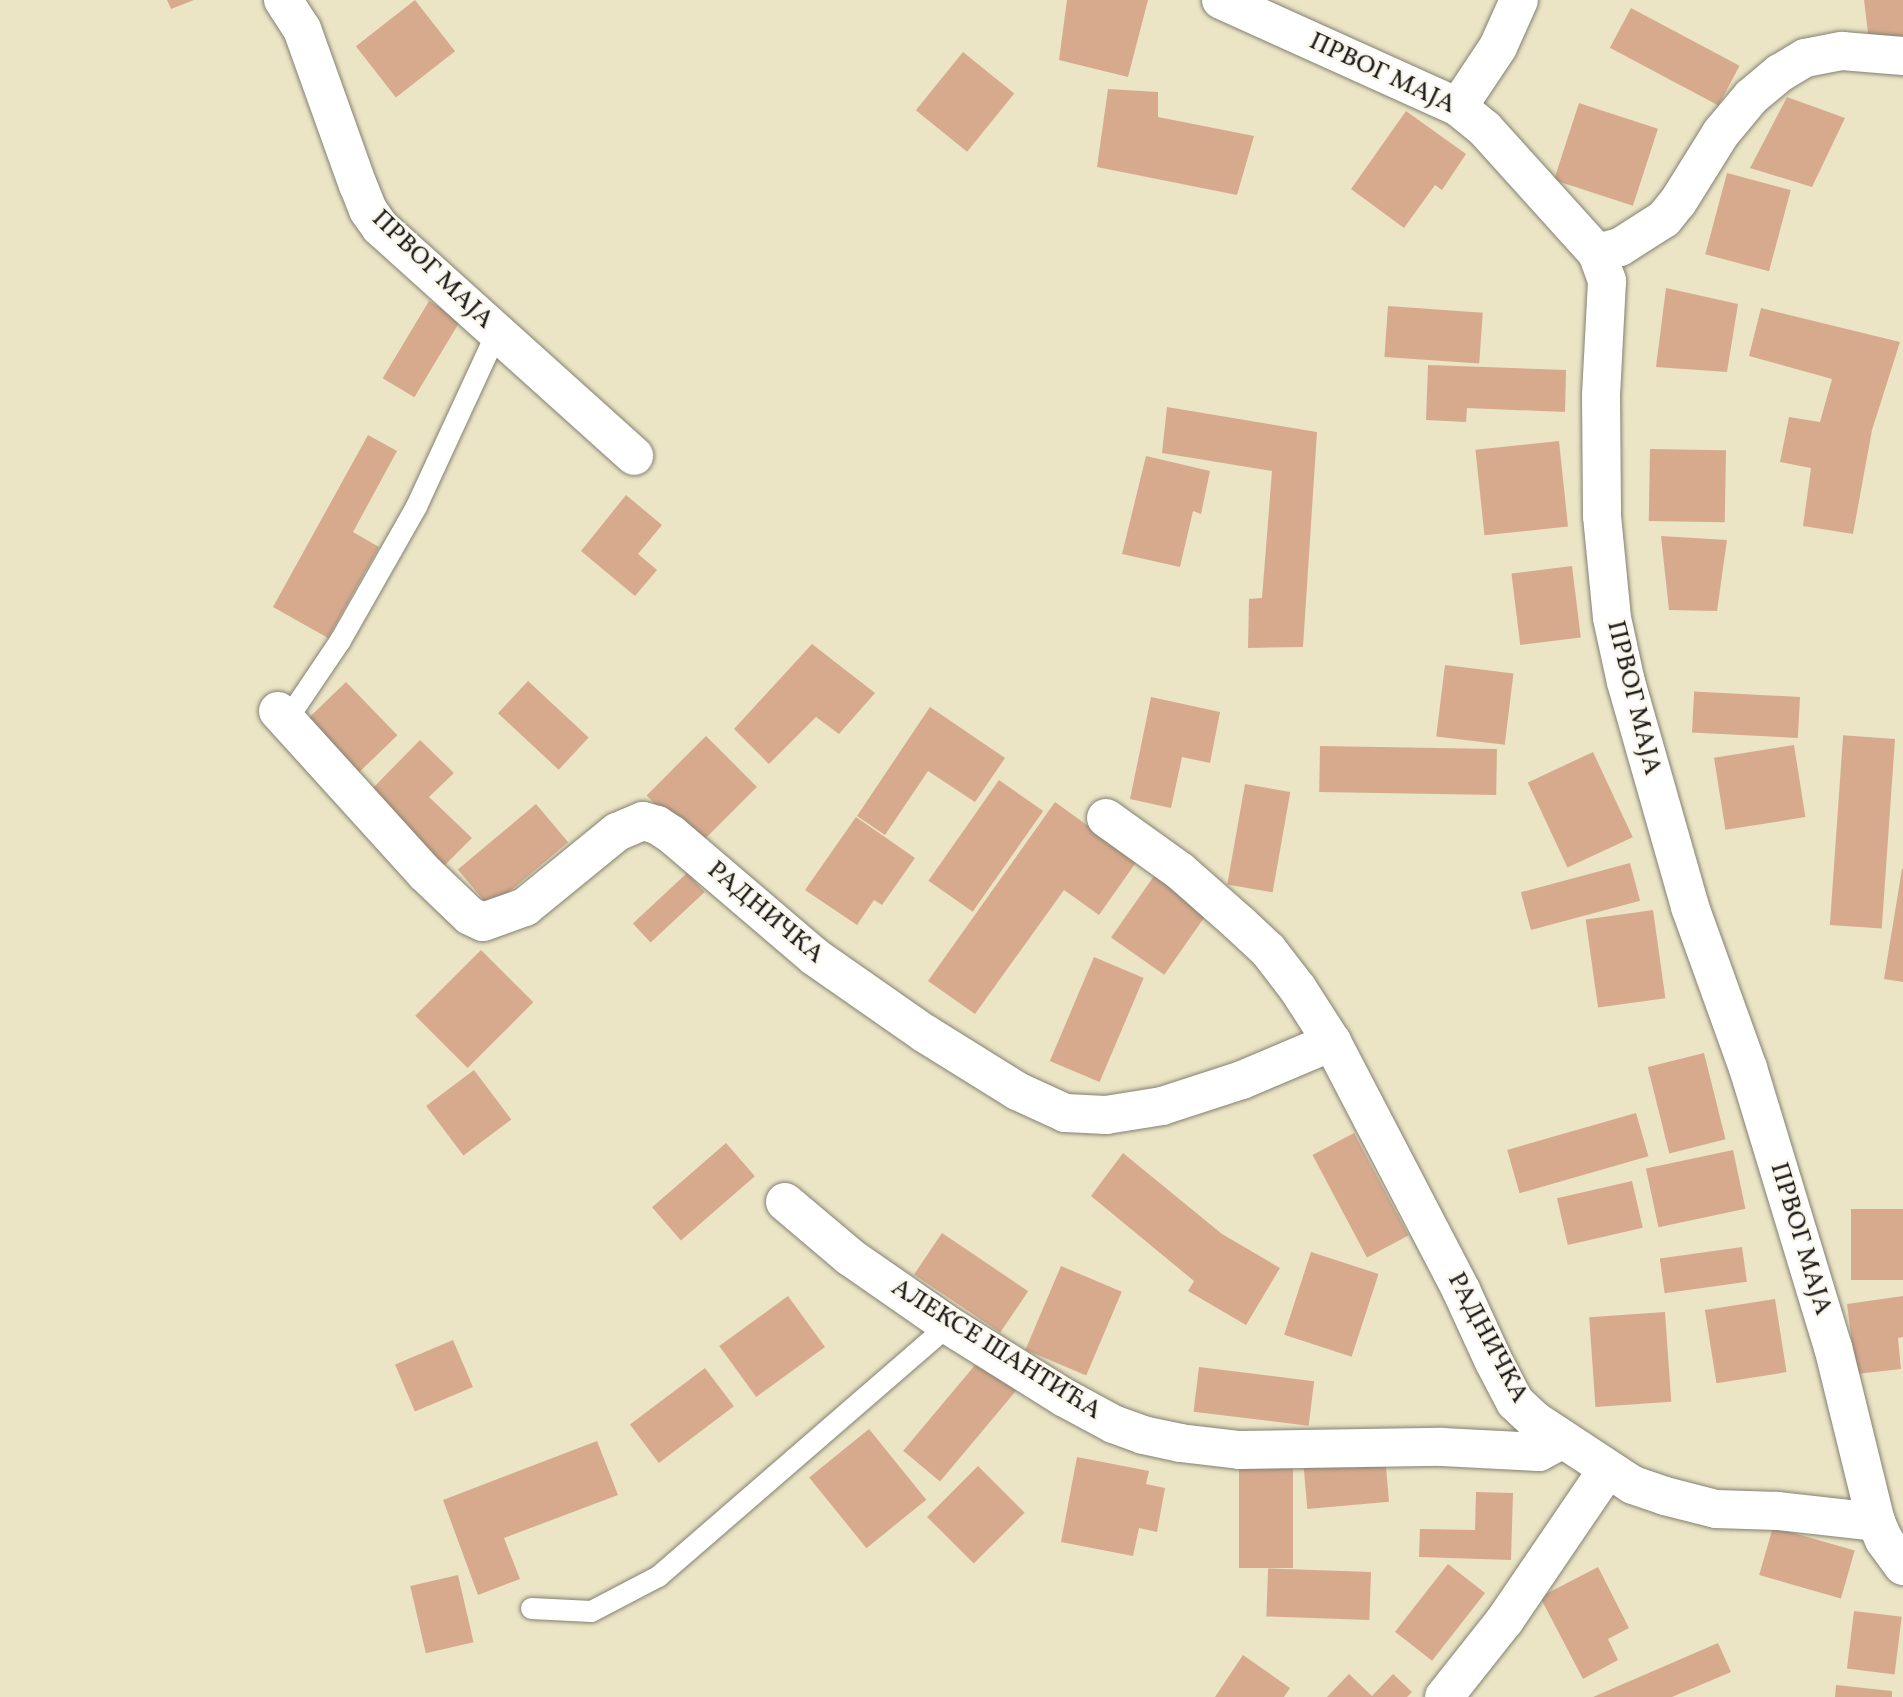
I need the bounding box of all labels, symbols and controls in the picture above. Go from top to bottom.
street label: ПРВОГ МАЈА [1303,26,1461,122]
street label: ПРВОГ МАЈА [364,204,500,336]
street label: ПРВОГ МАЈА [1599,617,1667,779]
street label: РАДНИЧКА [700,855,830,971]
street label: ПРВОГ МАЈА [1762,1159,1838,1319]
street label: РАДНИЧКА [1440,1267,1534,1409]
street label: АЛЕКСЕ ШАНТИЋА [885,1273,1107,1427]

